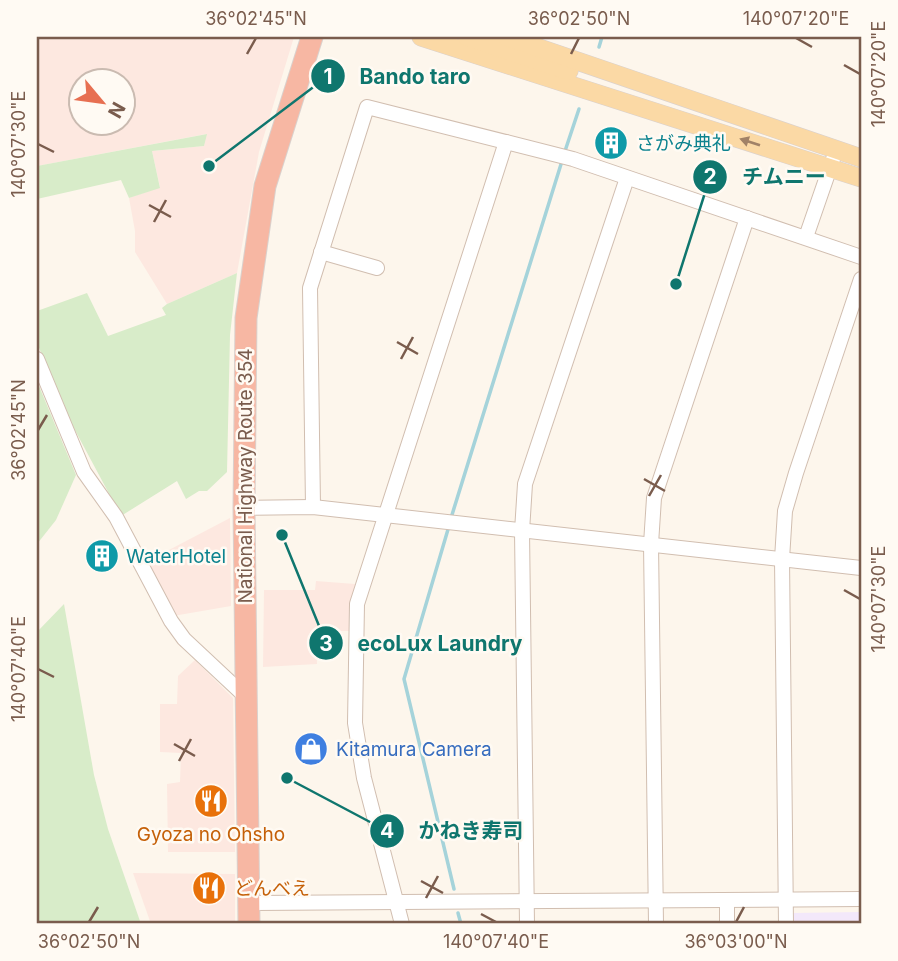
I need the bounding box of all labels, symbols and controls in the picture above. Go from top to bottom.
text: 36°02'45"N [205,8,307,29]
text: 36°02'50"N [528,8,630,29]
text: 140°07'20"E [743,8,849,29]
text: 140°07'20"E [868,21,889,127]
callout: Bando taro [311,55,485,97]
text: 1 [323,64,333,89]
text: Bando taro [359,64,471,89]
north arrow [66,66,136,136]
text: 140°07'30"E [8,91,29,197]
text: N [103,98,130,122]
building icon: さがみ典礼 [592,124,630,162]
place label: さがみ典礼 [636,132,731,155]
one-way arrow [739,136,760,146]
callout: チムニー [693,156,840,198]
text: 2 [703,164,717,189]
text: チムニー [742,164,826,189]
street label: National Highway Route 354 [234,348,257,604]
text: 36°02'45"N [8,379,29,481]
building icon: WaterHotel [83,537,121,575]
place label: WaterHotel [126,545,226,568]
text: 140°07'30"E [868,546,889,652]
text: 140°07'40"E [8,616,29,722]
callout: ecoLux Laundry [308,622,536,664]
text: 3 [319,631,333,656]
text: ecoLux Laundry [358,631,523,656]
shop icon: Kitamura Camera [292,730,330,768]
place label: Kitamura Camera [336,738,492,761]
restaurant icon: Gyoza no Ohsho [192,782,230,820]
callout: かねき寿司 [369,810,537,852]
text: 4 [380,818,394,843]
text: かねき寿司 [419,818,524,843]
place label: Gyoza no Ohsho [137,823,285,846]
restaurant icon: どんべえ [190,869,228,907]
place label: どんべえ [234,877,310,900]
text: 36°02'50"N [38,931,140,952]
text: 140°07'40"E [443,931,549,952]
text: 36°03'00"N [684,931,788,952]

